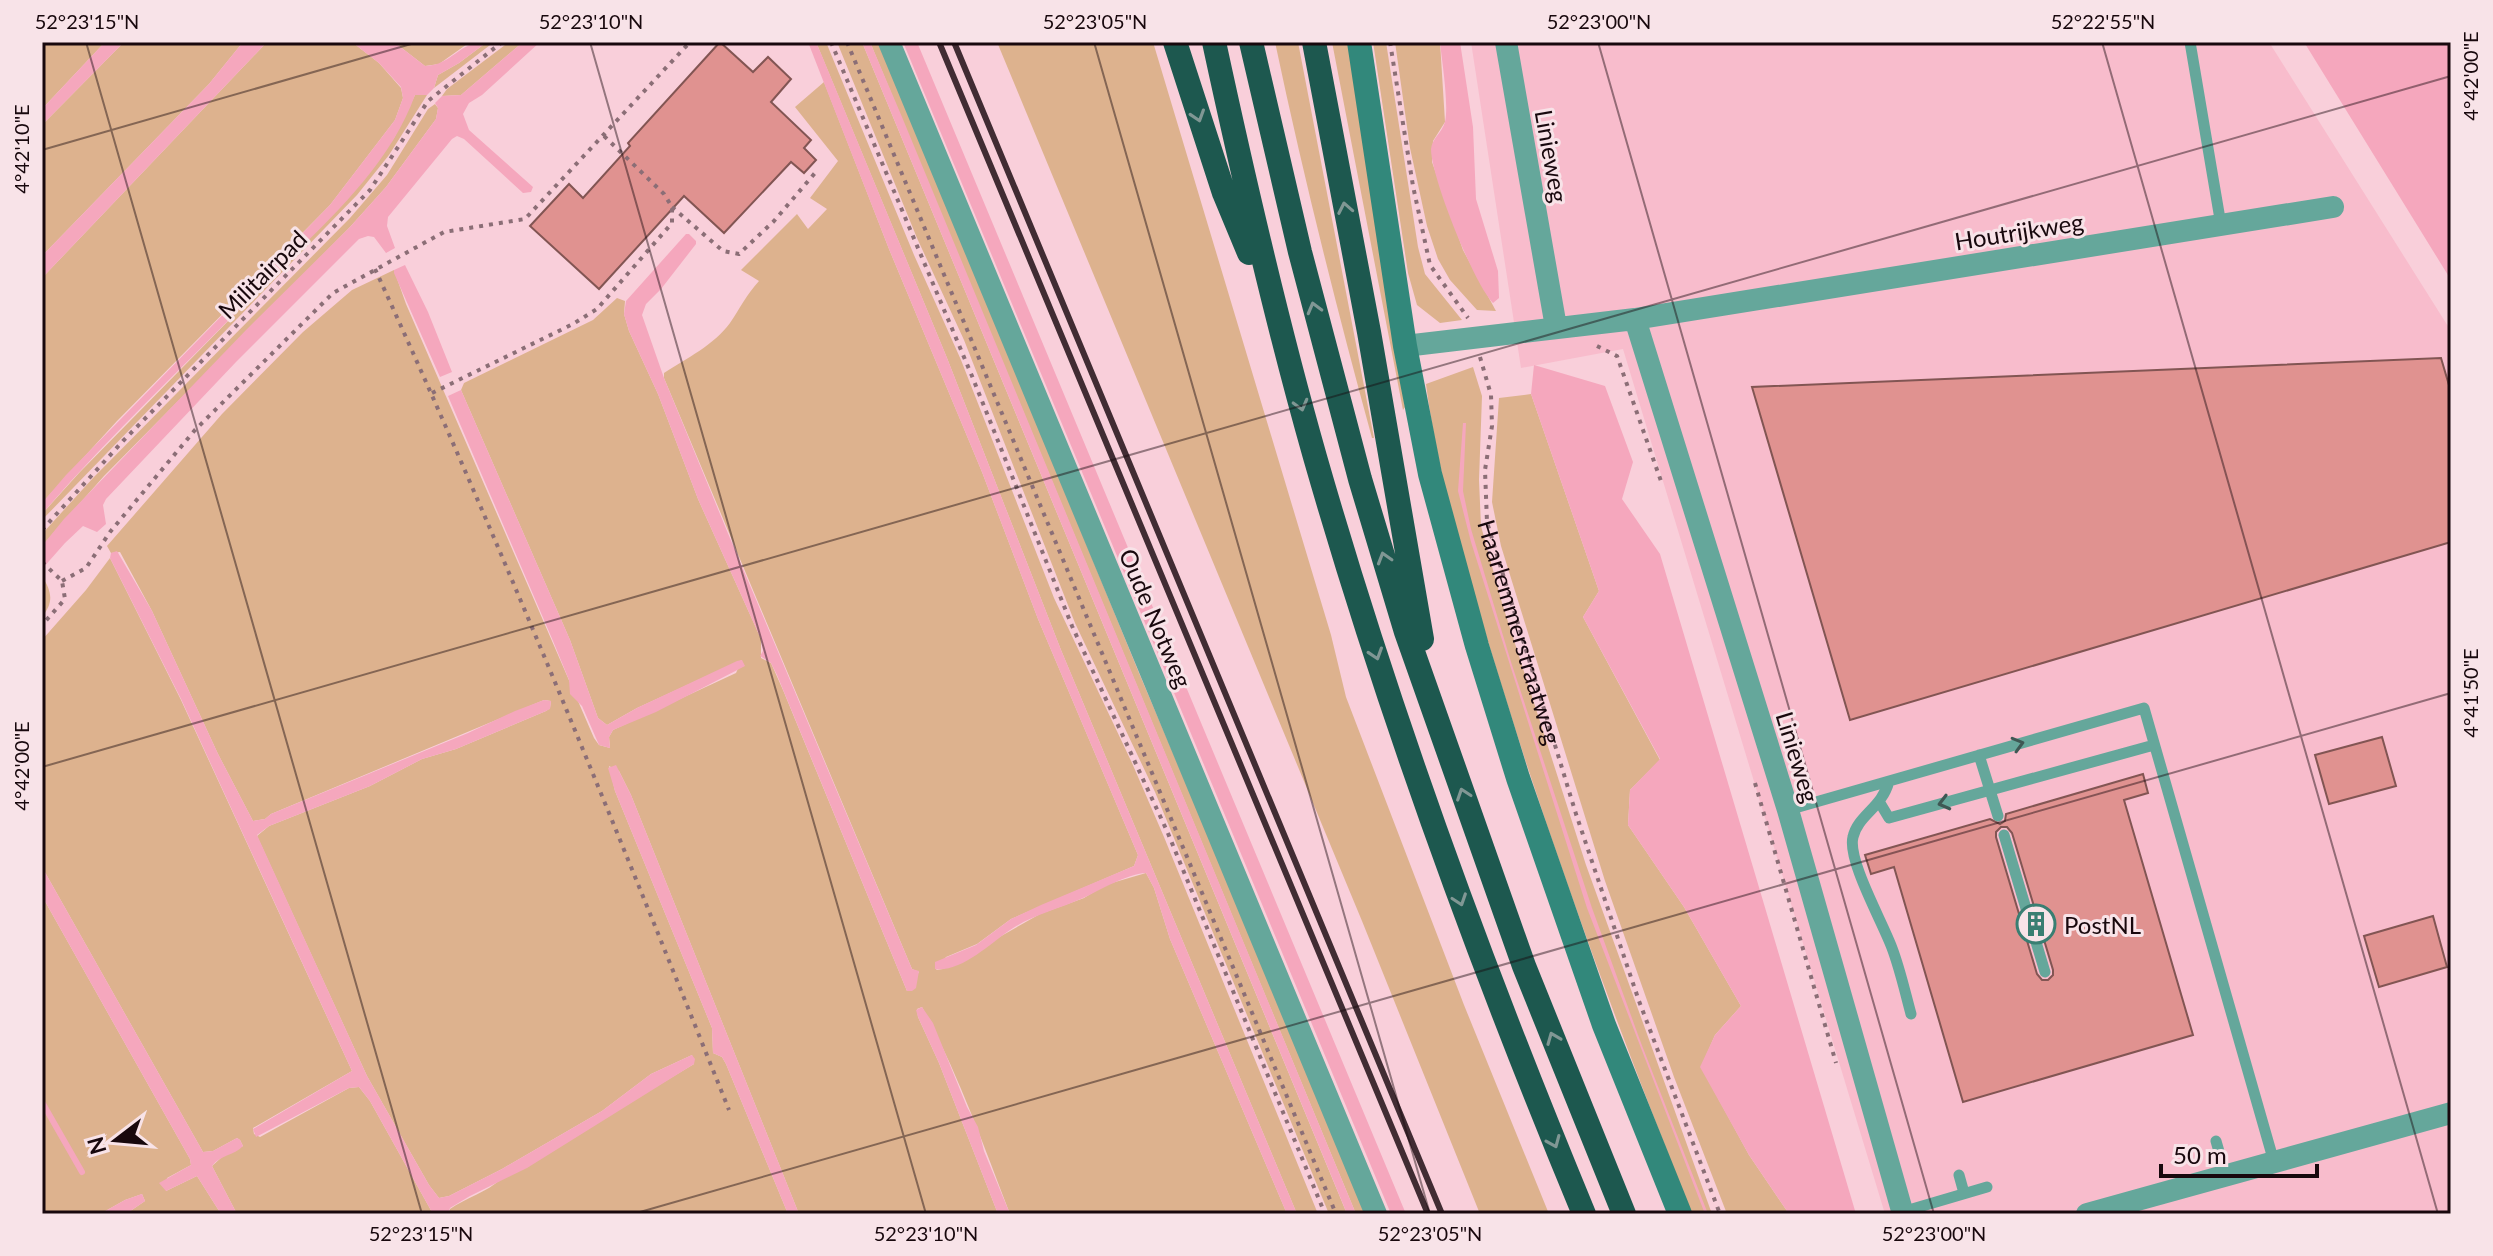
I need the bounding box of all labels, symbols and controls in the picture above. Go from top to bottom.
text: 52°23'15"N [35,9,139,33]
text: 52°23'10"N [539,9,643,33]
text: 52°23'05"N [1043,9,1147,33]
text: 52°23'00"N [1547,9,1651,33]
text: 52°22'55"N [2051,9,2155,33]
text: 4°42'00"E [2458,31,2482,121]
text: 4°42'10"E [9,104,33,194]
street label: Linieweg [1530,107,1574,205]
one-way arrow [1189,109,1205,123]
one-way arrow [1338,202,1355,215]
street label: Houtrijkweg [1953,207,2085,255]
street label: Militairpad [212,224,312,324]
one-way arrow [1307,301,1324,315]
one-way arrow [1292,397,1309,411]
street label: Haarlemmerstraatweg [1473,516,1568,748]
street label: Oude Notweg [1114,544,1198,692]
one-way arrow [1377,552,1393,566]
one-way arrow [1366,646,1382,660]
text: 4°41'50"E [2458,648,2482,738]
street label: Linieweg [1770,708,1826,806]
text: 4°42'00"E [9,721,33,811]
one-way arrow [2011,737,2025,753]
one-way arrow [1456,788,1473,802]
one-way arrow [1938,794,1952,810]
one-way arrow [1450,892,1467,906]
building icon: PostNL [2015,903,2057,945]
place label: PostNL [2064,910,2141,939]
one-way arrow [1546,1032,1562,1046]
north arrow [76,1100,156,1180]
scale bar [2161,1128,2317,1178]
text: N [81,1134,112,1158]
one-way arrow [1545,1134,1561,1148]
text: 50 m [2173,1140,2227,1169]
text: 52°23'15"N [369,1221,473,1245]
text: 52°23'10"N [874,1221,978,1245]
text: 52°23'05"N [1378,1221,1482,1245]
text: 52°23'00"N [1882,1221,1986,1245]

